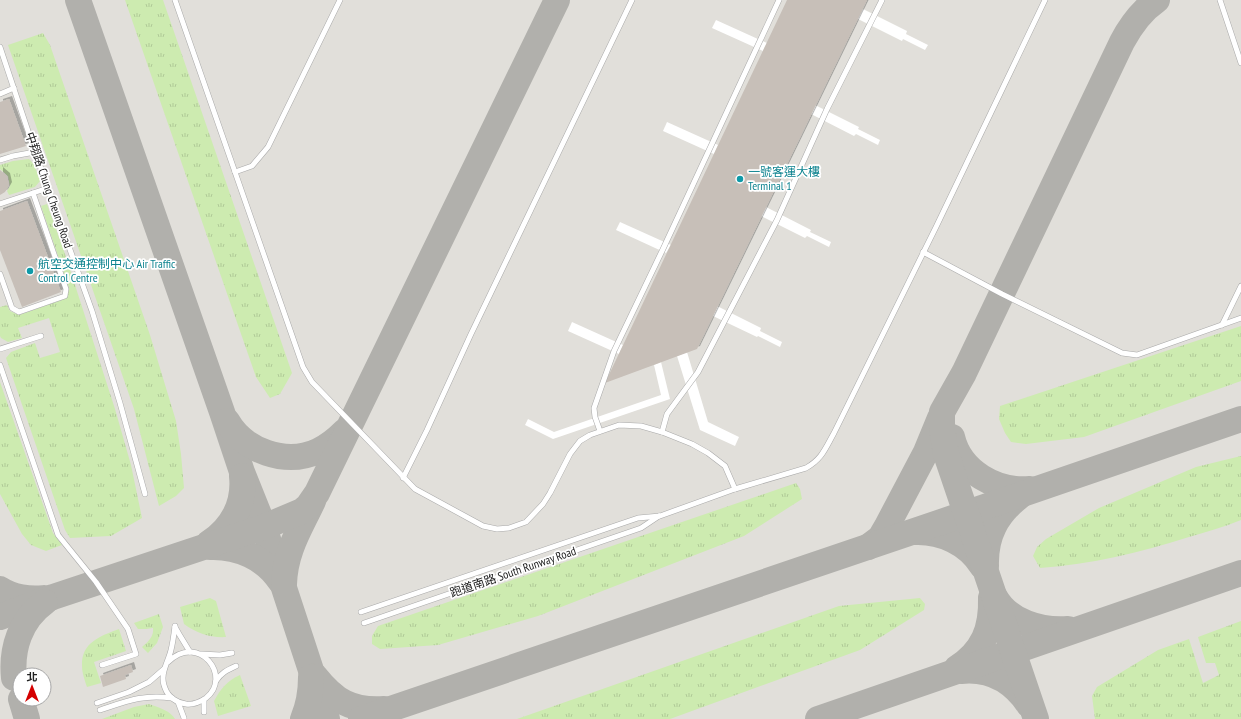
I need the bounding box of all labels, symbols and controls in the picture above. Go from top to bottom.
street label: 中翔路 Chung Cheung Road [23,130,76,250]
place label: 一號客運大樓 Terminal 1 [748,164,820,193]
marker: 一號客運大樓 Terminal 1 [735,174,745,184]
place label: 航空交通控制中心 Air Traffic Control Centre [38,256,176,285]
marker: 航空交通控制中心 Air Traffic Control Centre [25,266,35,276]
street label: 跑道南路 South Runway Road [448,543,578,600]
north arrow [12,667,52,707]
text: 北 [27,670,38,684]

